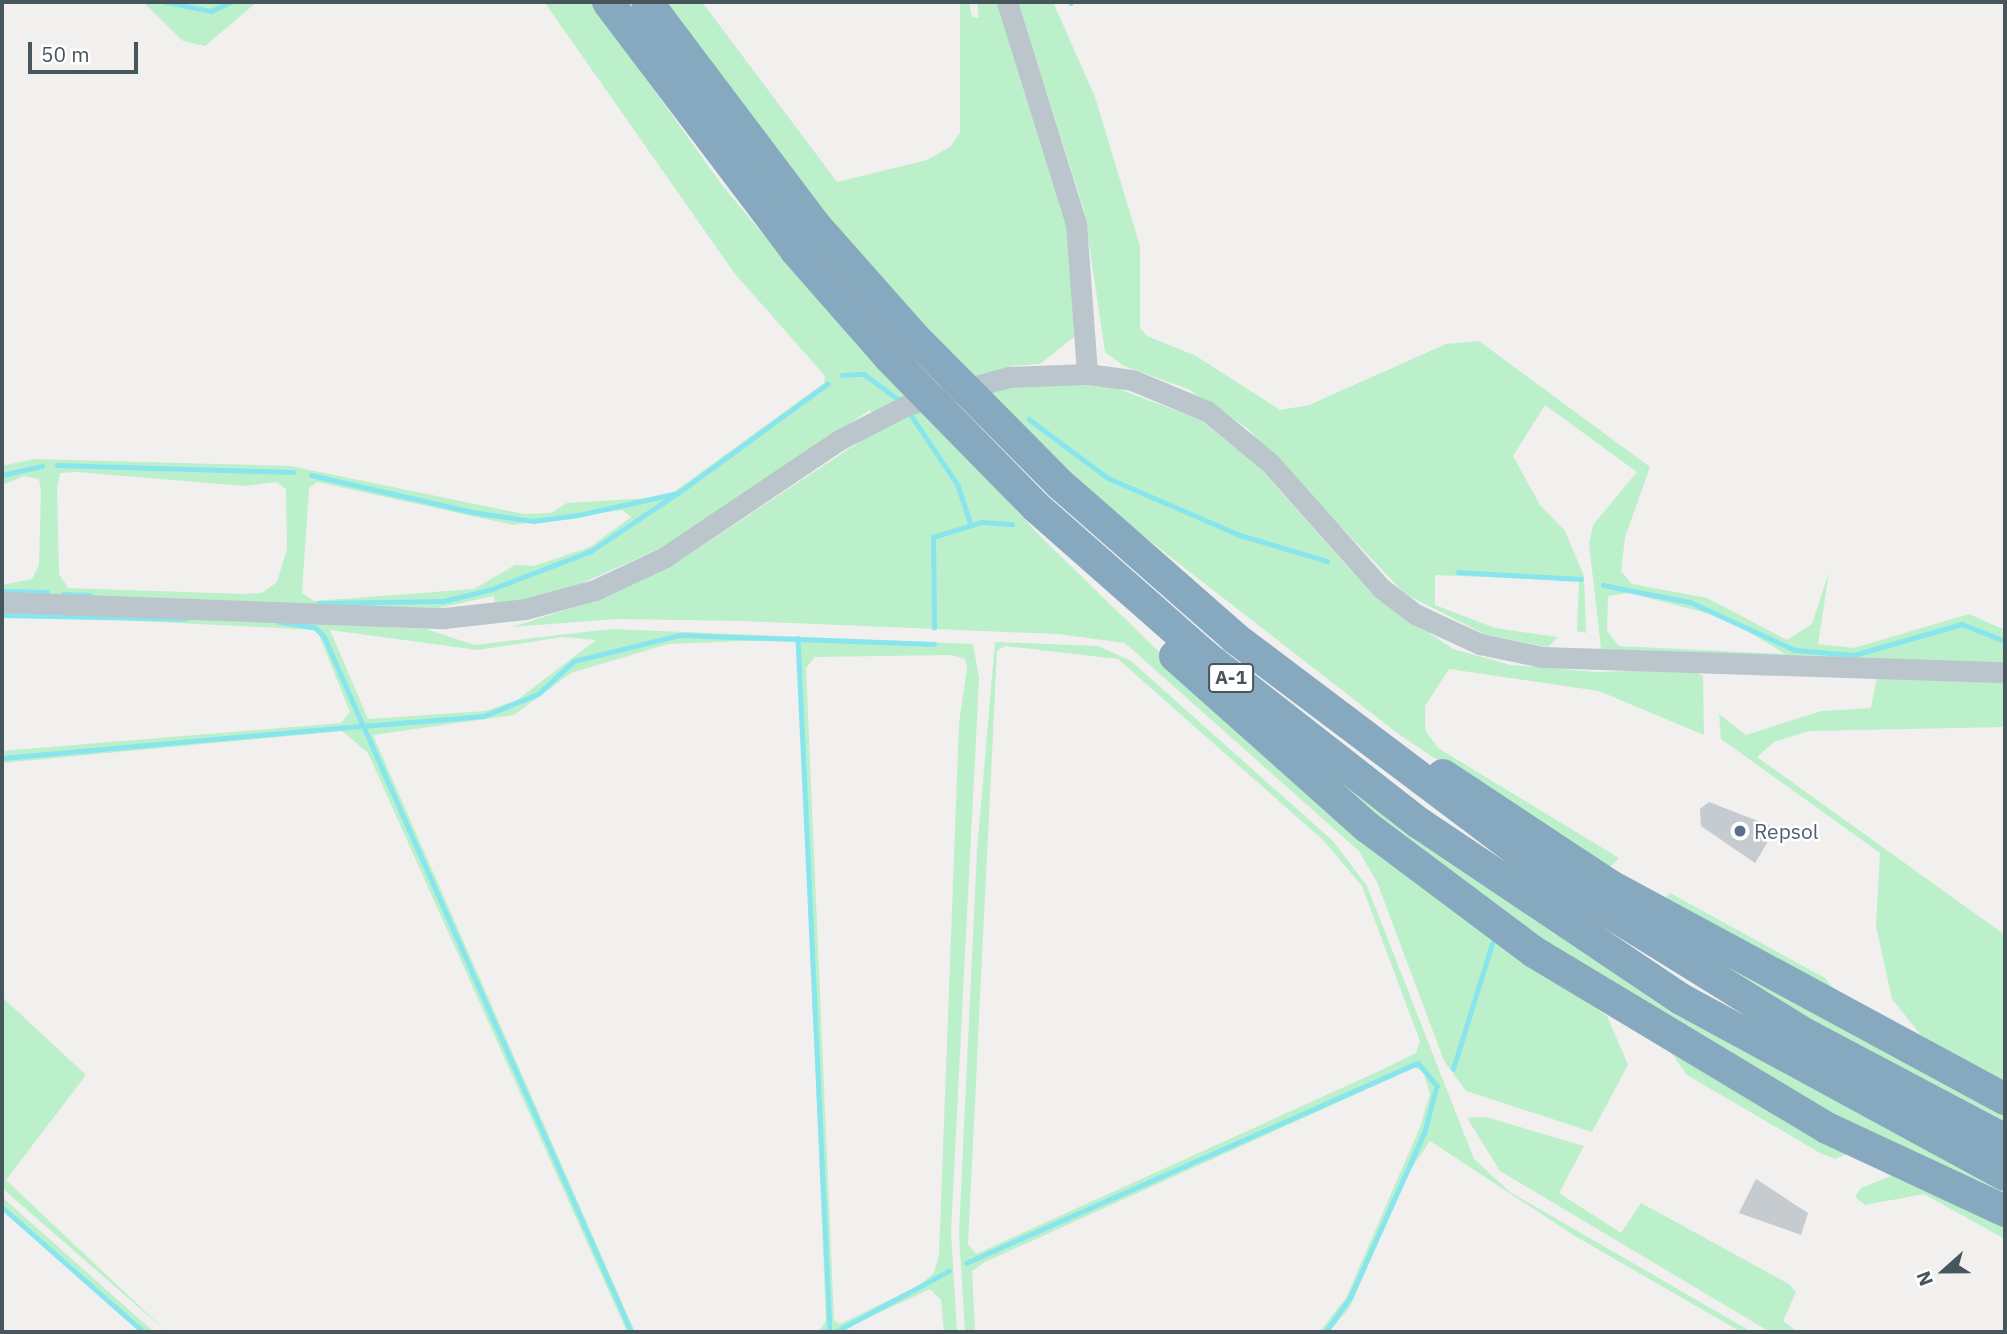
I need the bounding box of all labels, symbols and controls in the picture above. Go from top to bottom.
scale bar [32,28,142,72]
text: 50 m [41,40,90,68]
road number: A-1 [1206,663,1256,694]
place label: Repsol [1754,818,1819,844]
marker: Repsol [1732,823,1748,839]
north arrow [1909,1236,1979,1306]
text: N [1911,1268,1938,1289]

